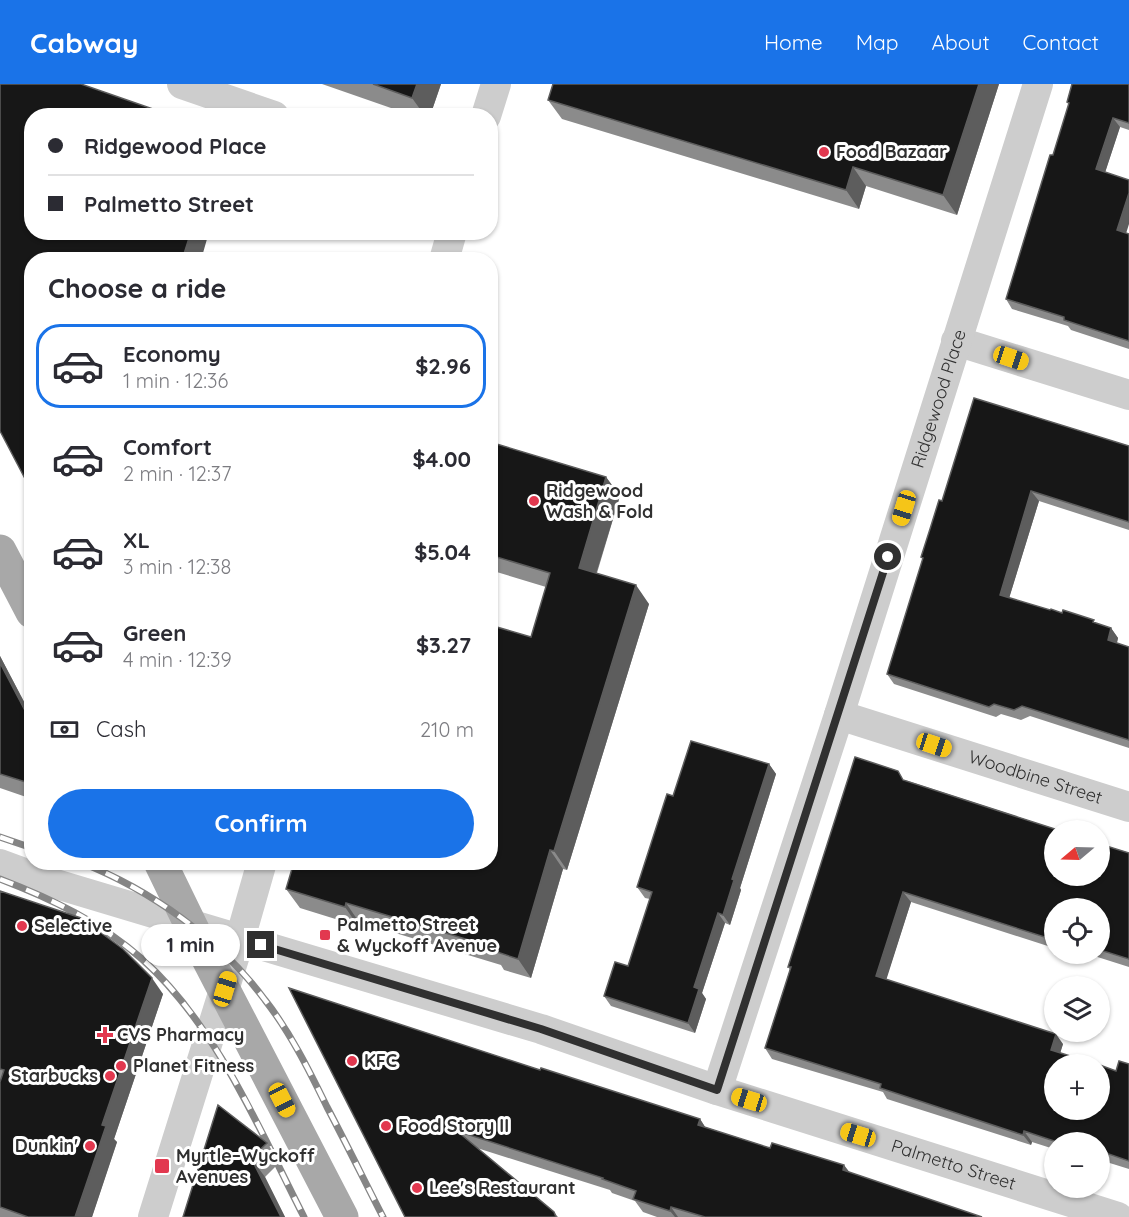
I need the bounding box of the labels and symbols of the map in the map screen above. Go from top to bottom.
place label: Food Bazaar [836,140,947,163]
marker: Food Bazaar [817,145,831,159]
street label: Ridgewood Place [906,326,971,471]
car [991,344,1031,372]
place label: Ridgewood Wash & Fold [546,479,653,523]
car [890,488,918,528]
marker: Ridgewood Wash & Fold [527,494,541,508]
route start [874,543,901,570]
car [914,731,954,759]
street label: Woodbine Street [966,745,1105,809]
north arrow [1044,820,1110,886]
place label: Palmetto Street & Wyckoff Avenue [337,913,497,957]
place label: Selective [34,914,112,937]
marker: Selective [15,919,29,933]
callout: 1 min [141,924,240,966]
marker: Palmetto Street & Wyckoff Avenue [318,928,332,942]
route end [247,931,274,958]
car [211,969,239,1009]
place label: CVS Pharmacy [117,1023,244,1046]
marker: CVS Pharmacy [98,1028,112,1042]
place label: KFC [364,1049,397,1072]
place label: Planet Fitness [133,1054,255,1077]
marker: KFC [345,1054,359,1068]
marker: Planet Fitness [114,1059,128,1073]
place label: Starbucks [11,1064,98,1087]
marker: Starbucks [103,1069,117,1083]
car [266,1080,298,1120]
car [729,1086,769,1114]
place label: Food Story II [398,1114,509,1137]
marker: Food Story II [379,1119,393,1133]
car [838,1121,878,1149]
place label: Dunkin' [15,1134,78,1157]
street label: Palmetto Street [888,1134,1019,1195]
marker: Dunkin' [83,1139,97,1153]
place label: Myrtle–Wyckoff Avenues [176,1144,315,1188]
marker: Myrtle–Wyckoff Avenues [153,1157,171,1175]
place label: Lee's Restaurant [429,1176,576,1199]
marker: Lee's Restaurant [410,1181,424,1195]

